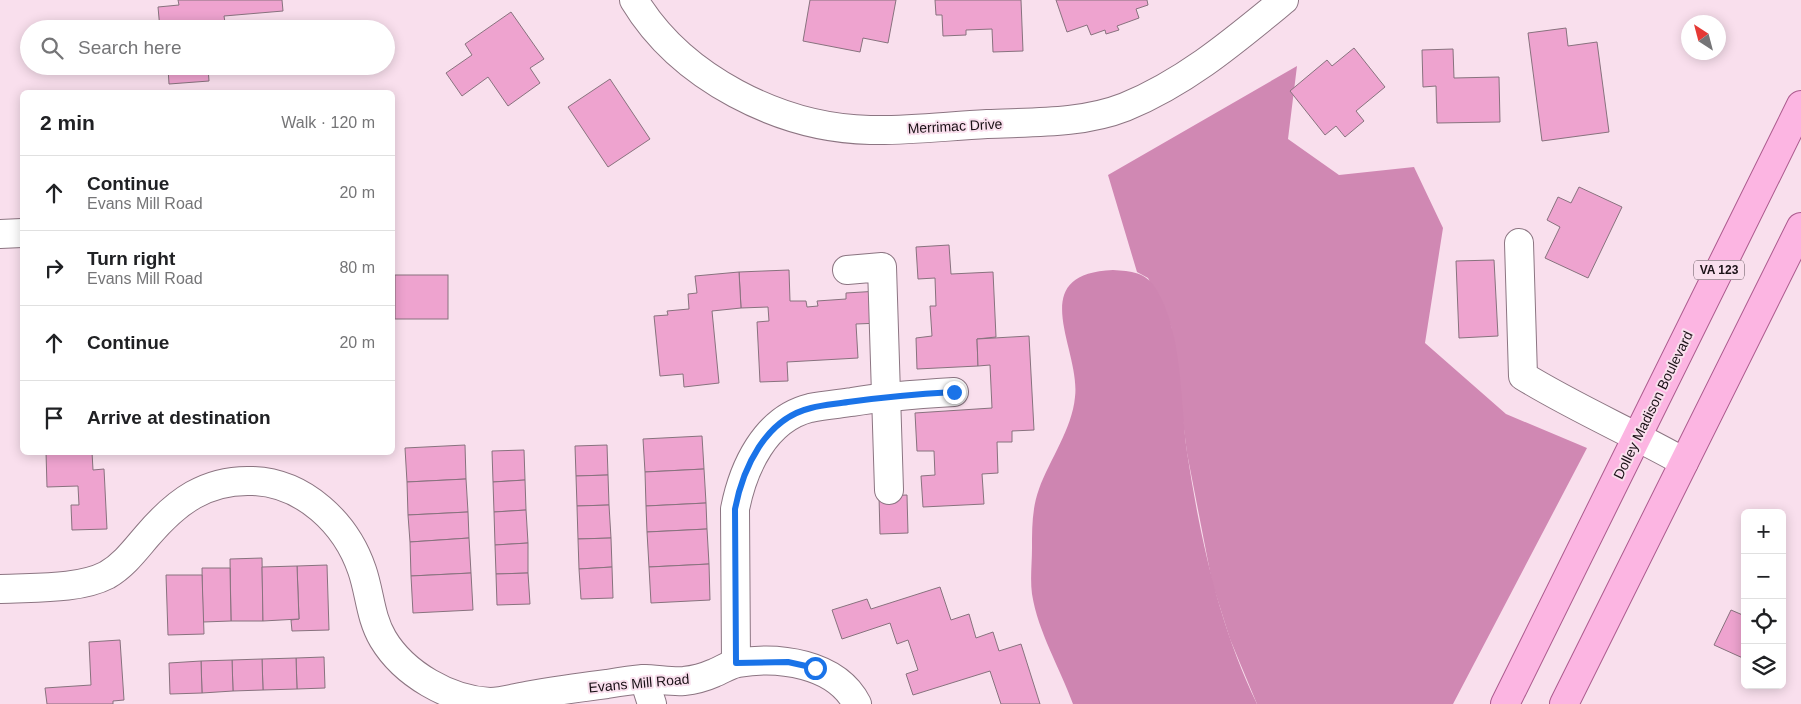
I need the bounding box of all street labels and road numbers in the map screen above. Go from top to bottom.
street label: Merrimac Drive [907,116,1003,136]
road number: VA 123 [1694,260,1744,280]
street label: Dolley Madison Boulevard [1610,328,1696,482]
street label: Evans Mill Road [588,671,690,695]

